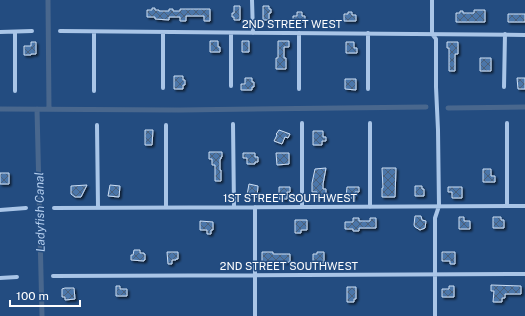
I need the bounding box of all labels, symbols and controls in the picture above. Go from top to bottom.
street label: 2ND STREET WEST [242,18,343,30]
water label: Ladyfish Canal [32,172,48,252]
street label: 1ST STREET SOUTHWEST [223,192,357,204]
street label: 2ND STREET SOUTHWEST [220,260,359,272]
scale bar [10,282,80,308]
text: 100 m [16,289,49,303]

